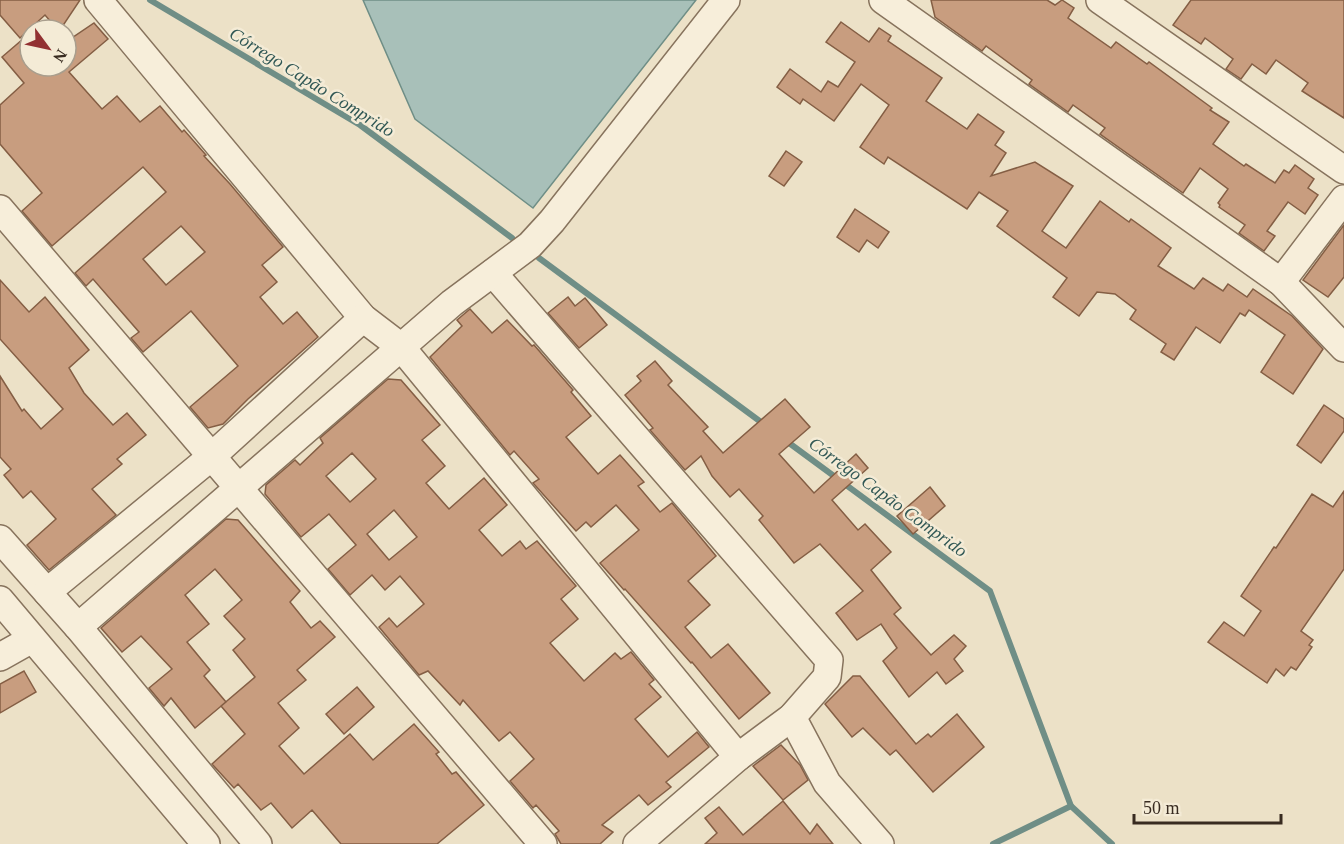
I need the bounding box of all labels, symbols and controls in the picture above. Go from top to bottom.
north arrow [18,18,78,78]
water label: Córrego Capão Comprido [226,23,398,141]
text: N [50,46,70,66]
water label: Córrego Capão Comprido [805,433,971,561]
scale bar [1134,787,1281,825]
text: 50 m [1143,798,1180,818]

